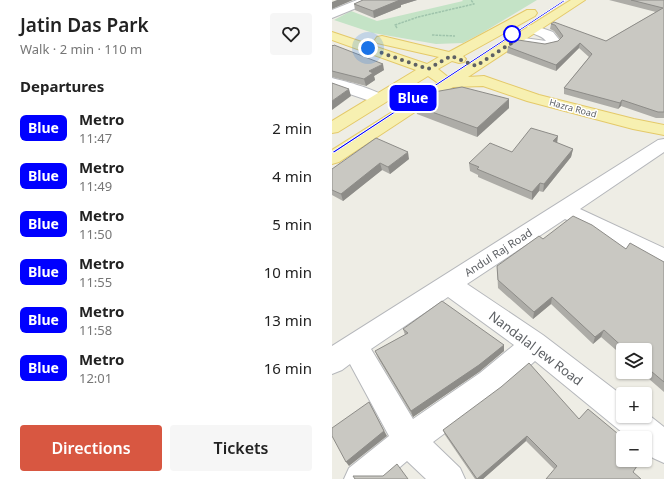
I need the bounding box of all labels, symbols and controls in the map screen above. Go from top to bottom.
text: Jatin Das Park [20,12,149,38]
button: heart [270,13,312,55]
unlabelled marker [503,25,521,43]
your location [358,38,378,58]
text: Walk · 2 min · 110 m [20,40,142,58]
text: Departures [20,76,104,96]
line badge: Blue [385,85,441,111]
text: Blue [398,88,428,107]
street label: Hazra Road [548,95,598,121]
text: Metro [79,109,124,129]
text: Blue [28,118,59,137]
text: 2 min [272,118,312,138]
text: 11:47 [79,129,112,147]
text: Metro [79,157,124,177]
text: Blue [28,166,59,185]
text: 4 min [272,166,312,186]
text: 11:49 [79,177,112,195]
text: Metro [79,205,124,225]
text: Blue [28,214,59,233]
text: 5 min [272,214,312,234]
street label: Andul Raj Road [461,224,535,280]
text: 11:50 [79,225,112,243]
text: Metro [79,253,124,273]
text: Blue [28,262,59,281]
text: 10 min [264,262,312,282]
text: 11:55 [79,273,112,291]
text: Metro [79,301,124,321]
street label: Nandalal Jew Road [485,307,587,389]
text: Blue [28,310,59,329]
text: 13 min [264,310,312,330]
text: 11:58 [79,321,112,339]
map controls [616,343,652,467]
button: layers [616,343,652,379]
text: Metro [79,349,124,369]
text: Blue [28,358,59,377]
text: 16 min [264,358,312,378]
text: 12:01 [79,369,112,387]
button: + [616,387,652,423]
button: Directions [20,425,162,471]
button: Tickets [170,425,312,471]
button: − [616,431,652,467]

